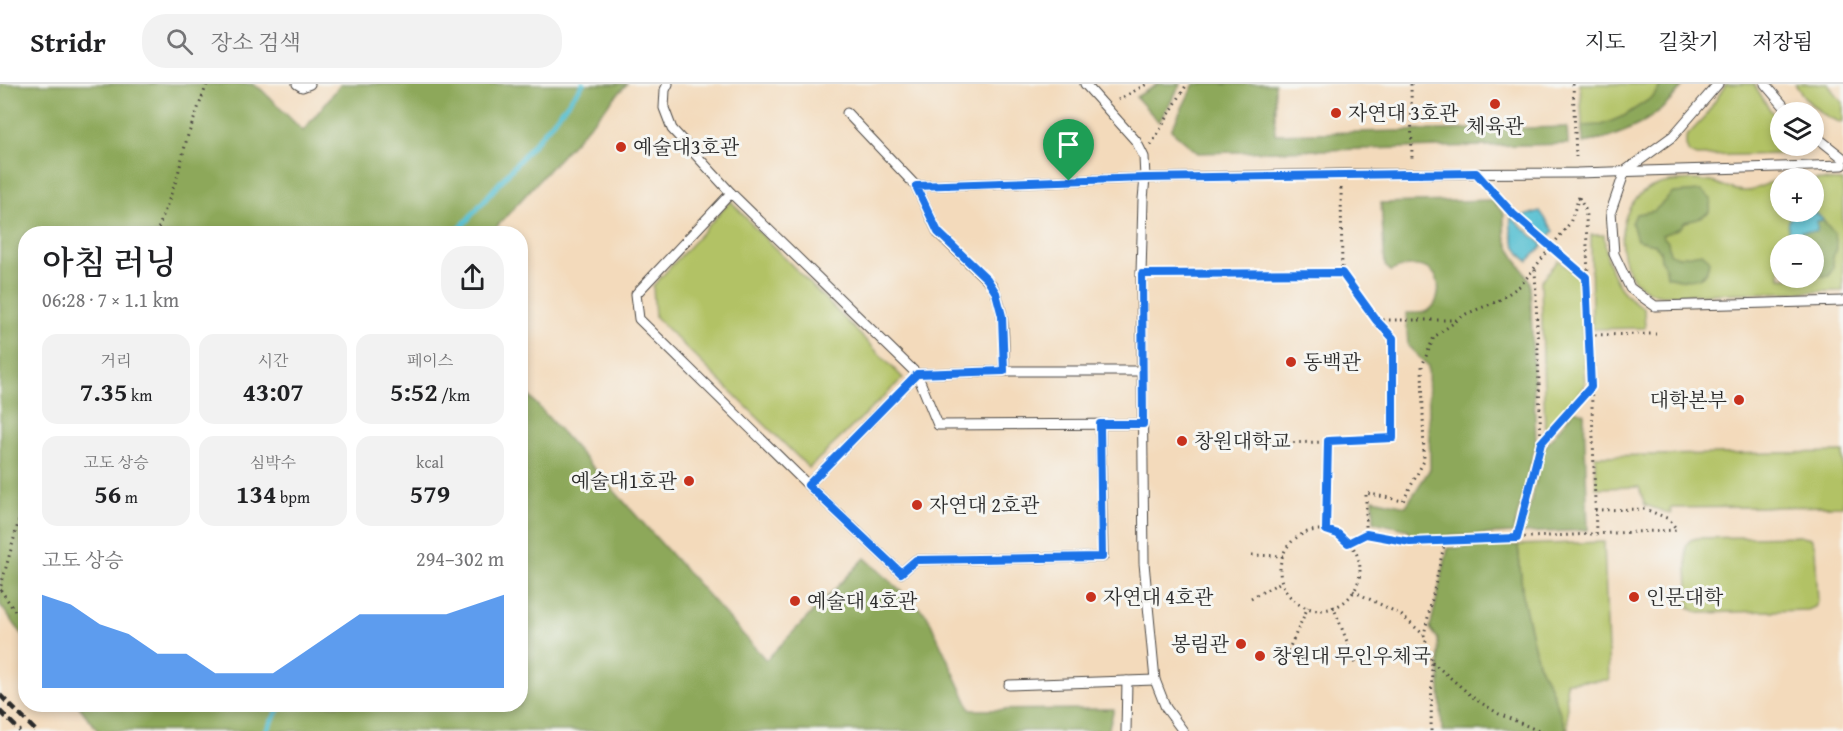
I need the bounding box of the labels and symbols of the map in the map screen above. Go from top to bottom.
marker: 체육관 [1488,97,1502,111]
place label: 자연대 3호관 [1348,98,1459,127]
marker: 자연대 3호관 [1329,106,1343,120]
place label: 체육관 [1466,111,1525,140]
pin [1043,119,1094,181]
place label: 예술대3호관 [633,132,740,161]
marker: 예술대3호관 [614,140,628,154]
place label: 동백관 [1303,347,1362,376]
marker: 동백관 [1284,355,1298,369]
place label: 대학본부 [1650,385,1727,414]
marker: 대학본부 [1732,393,1746,407]
place label: 창원대학교 [1194,426,1291,455]
marker: 창원대학교 [1175,434,1189,448]
place label: 예술대1호관 [571,466,678,495]
marker: 예술대1호관 [682,474,696,488]
place label: 자연대 2호관 [929,490,1040,519]
marker: 자연대 2호관 [910,498,924,512]
place label: 자연대 4호관 [1103,582,1214,611]
place label: 인문대학 [1646,582,1724,611]
place label: 예술대 4호관 [807,586,918,615]
marker: 자연대 4호관 [1084,590,1098,604]
marker: 인문대학 [1627,590,1641,604]
marker: 예술대 4호관 [788,594,802,608]
place label: 봉림관 [1171,629,1230,658]
marker: 봉림관 [1234,637,1248,651]
place label: 창원대 무인우체국 [1272,641,1431,670]
marker: 창원대 무인우체국 [1253,649,1267,663]

